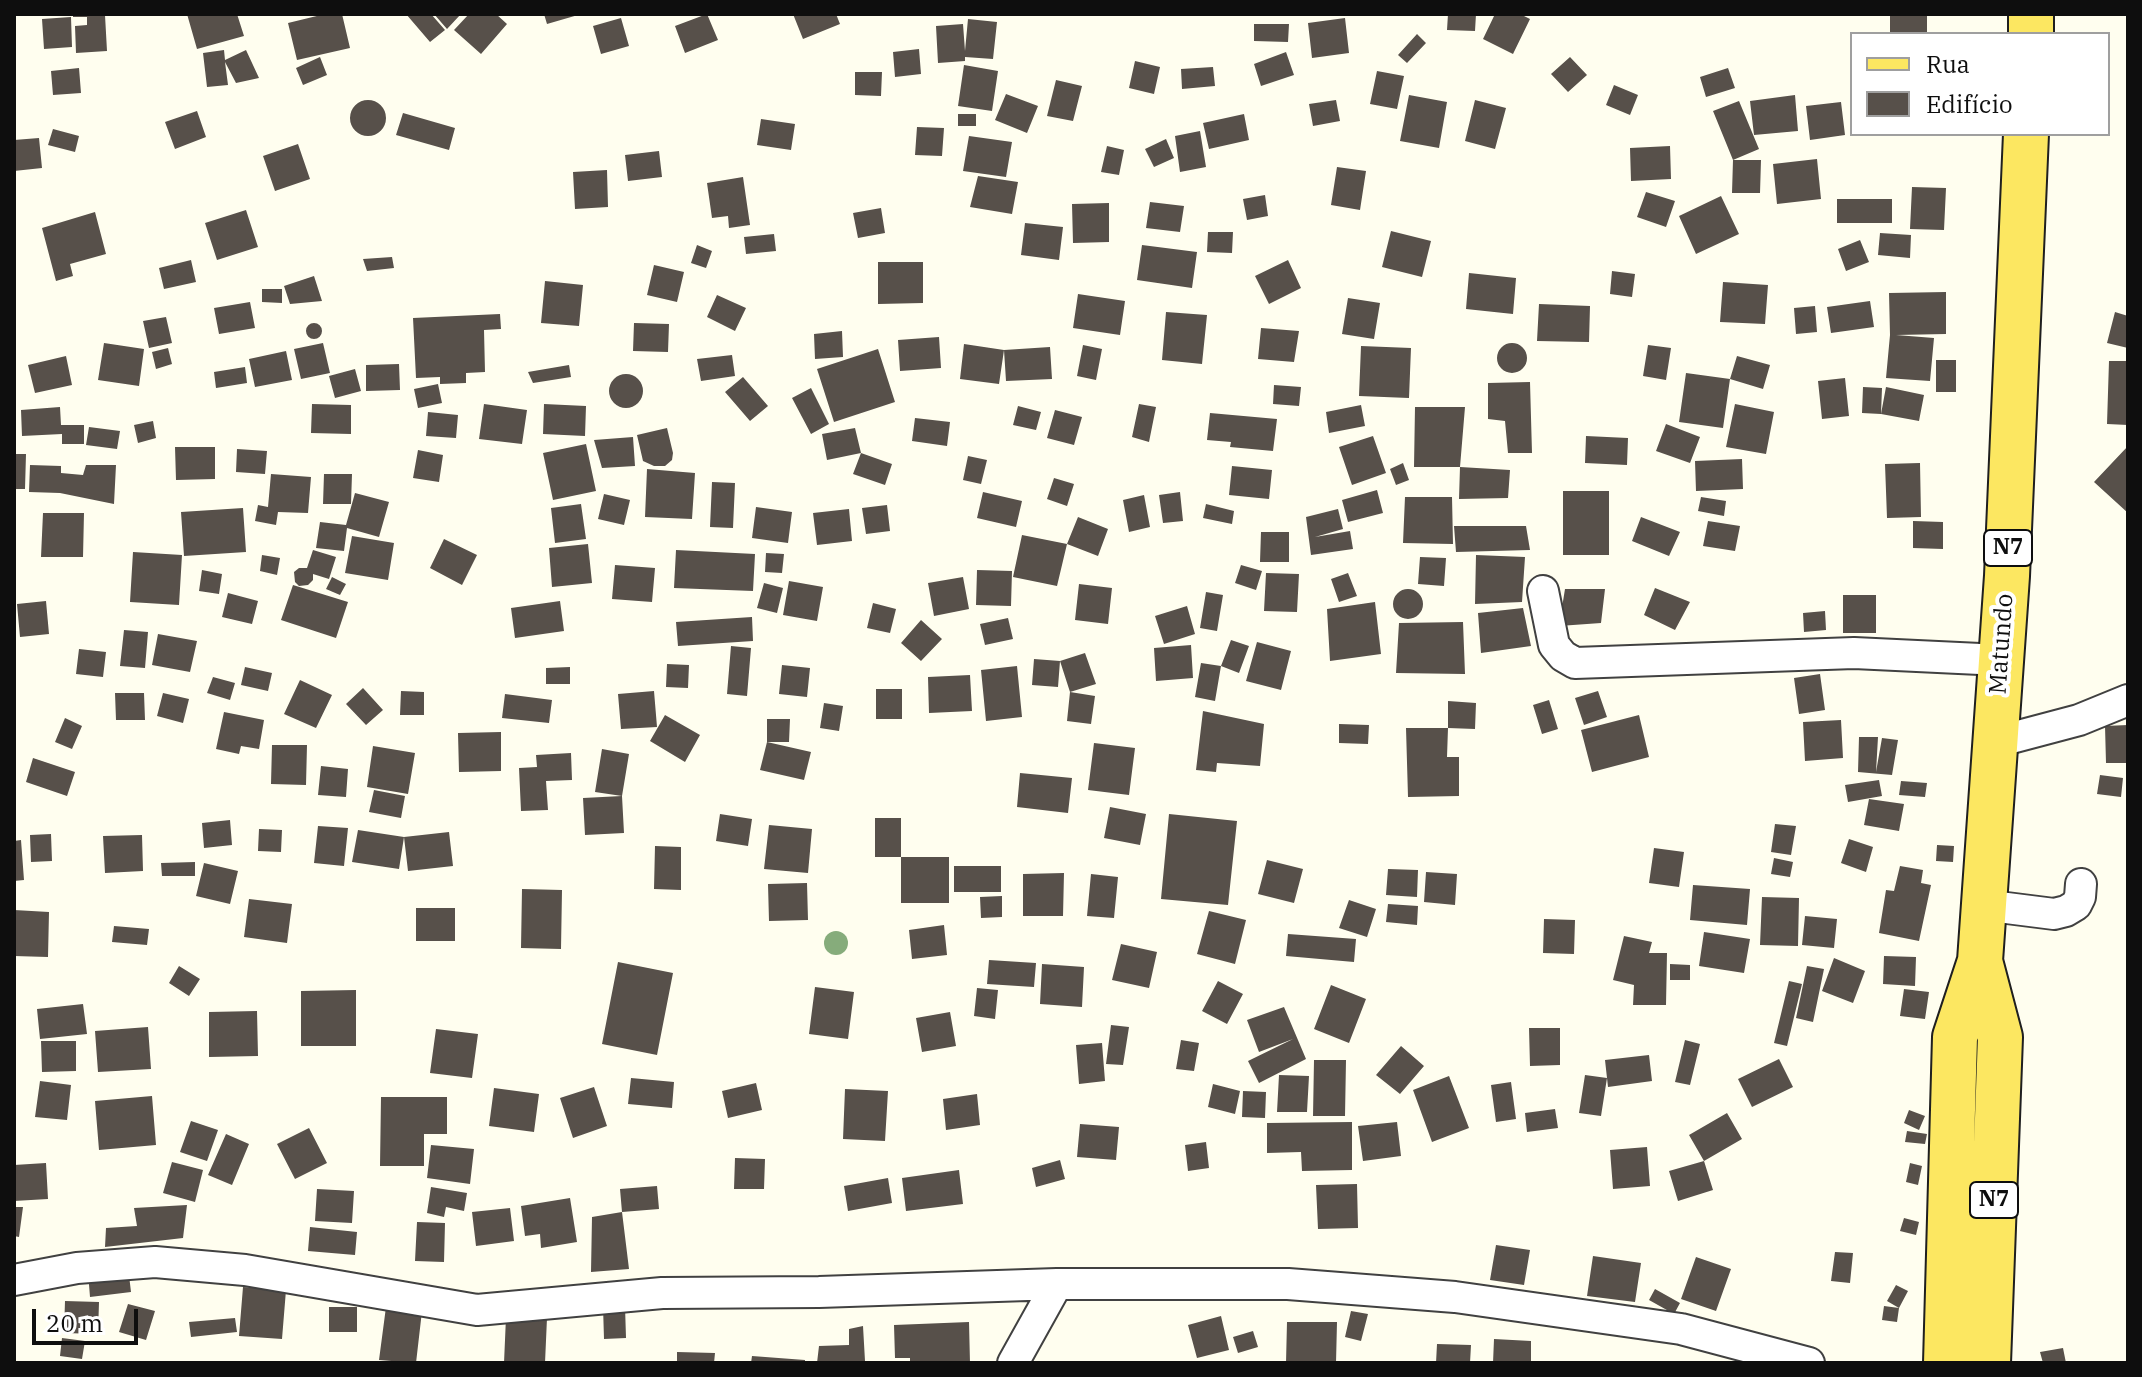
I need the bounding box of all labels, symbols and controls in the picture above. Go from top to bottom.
legend [1850,32,2110,136]
text: Rua [1926,48,1970,80]
text: Edifício [1926,88,2013,120]
road number: N7 [1984,530,2032,566]
street label: Matundo [1984,593,2020,695]
road number: N7 [1970,1182,2018,1218]
scale bar [36,1293,142,1343]
text: 20 m [46,1307,103,1339]

